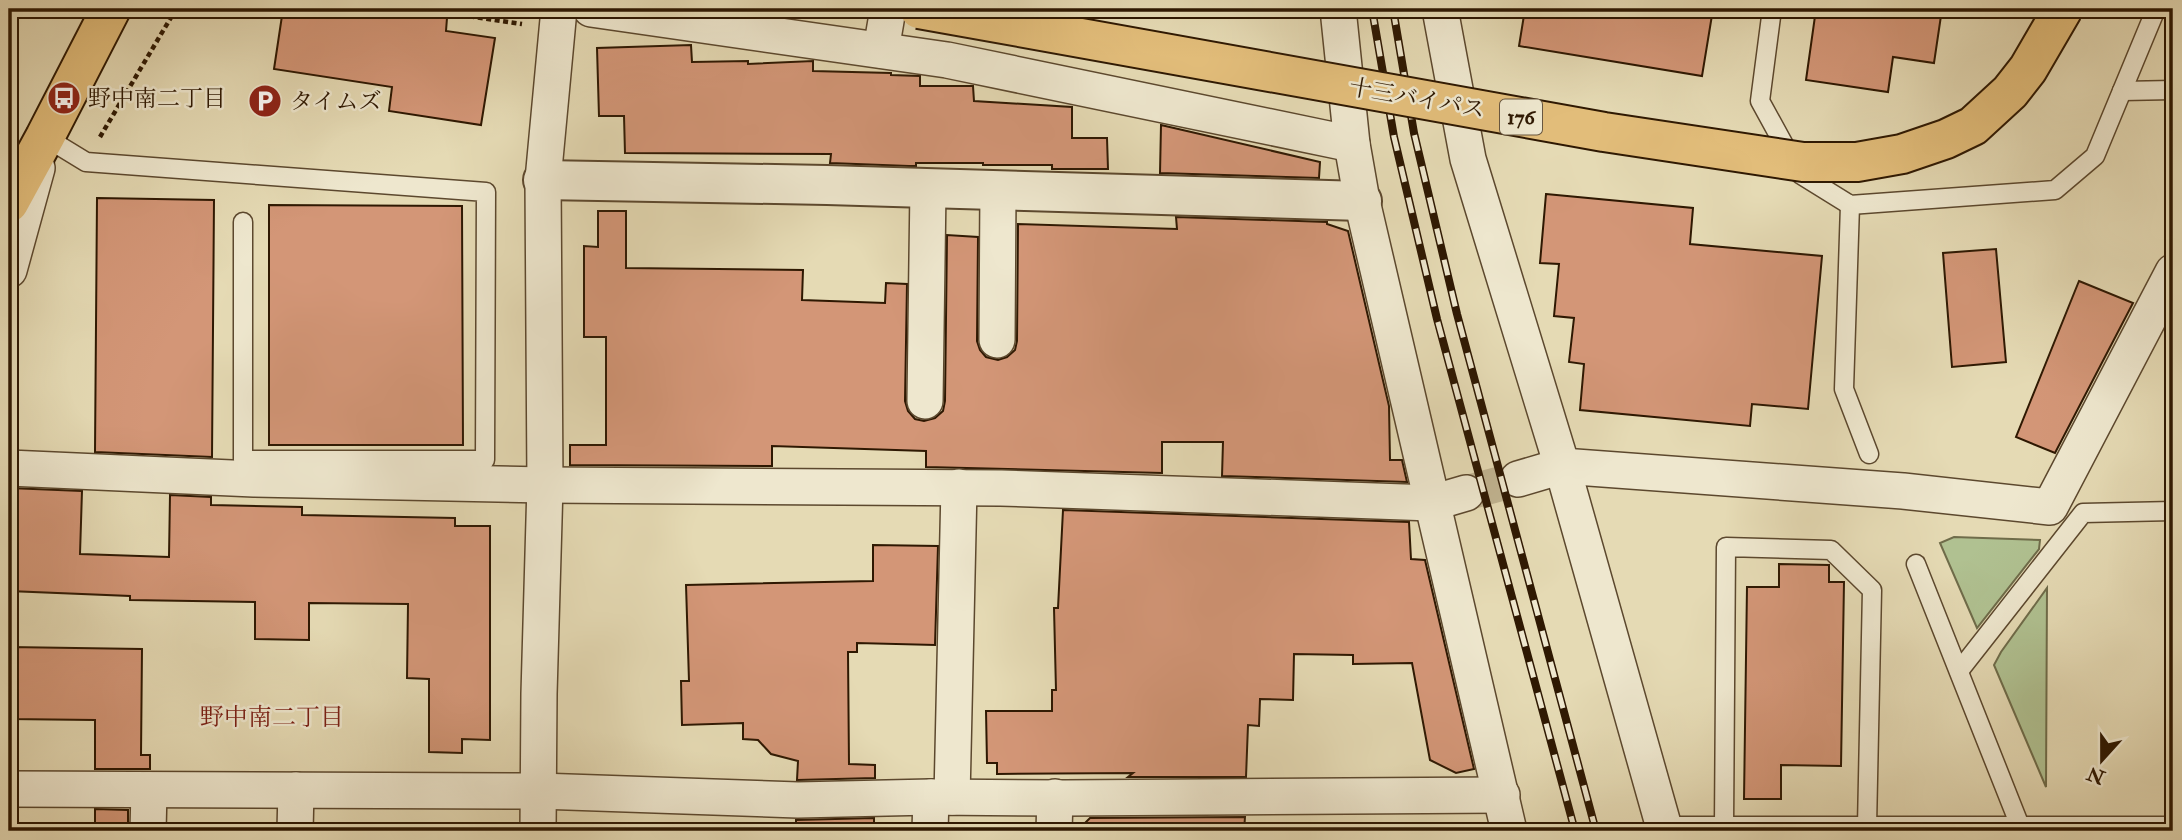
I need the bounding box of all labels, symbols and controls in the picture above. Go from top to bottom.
street label: 十三バイパス [1347,72,1487,125]
bus stop icon: 野中南二丁目 [45,79,83,117]
parking icon: タイムズ [246,82,284,120]
place label: 野中南二丁目 [88,84,226,113]
place label: タイムズ [290,87,382,116]
road number: 176 [1500,100,1542,134]
district label: 野中南二丁目 [200,702,344,733]
north arrow [2066,724,2136,794]
text: N [2083,760,2109,790]

